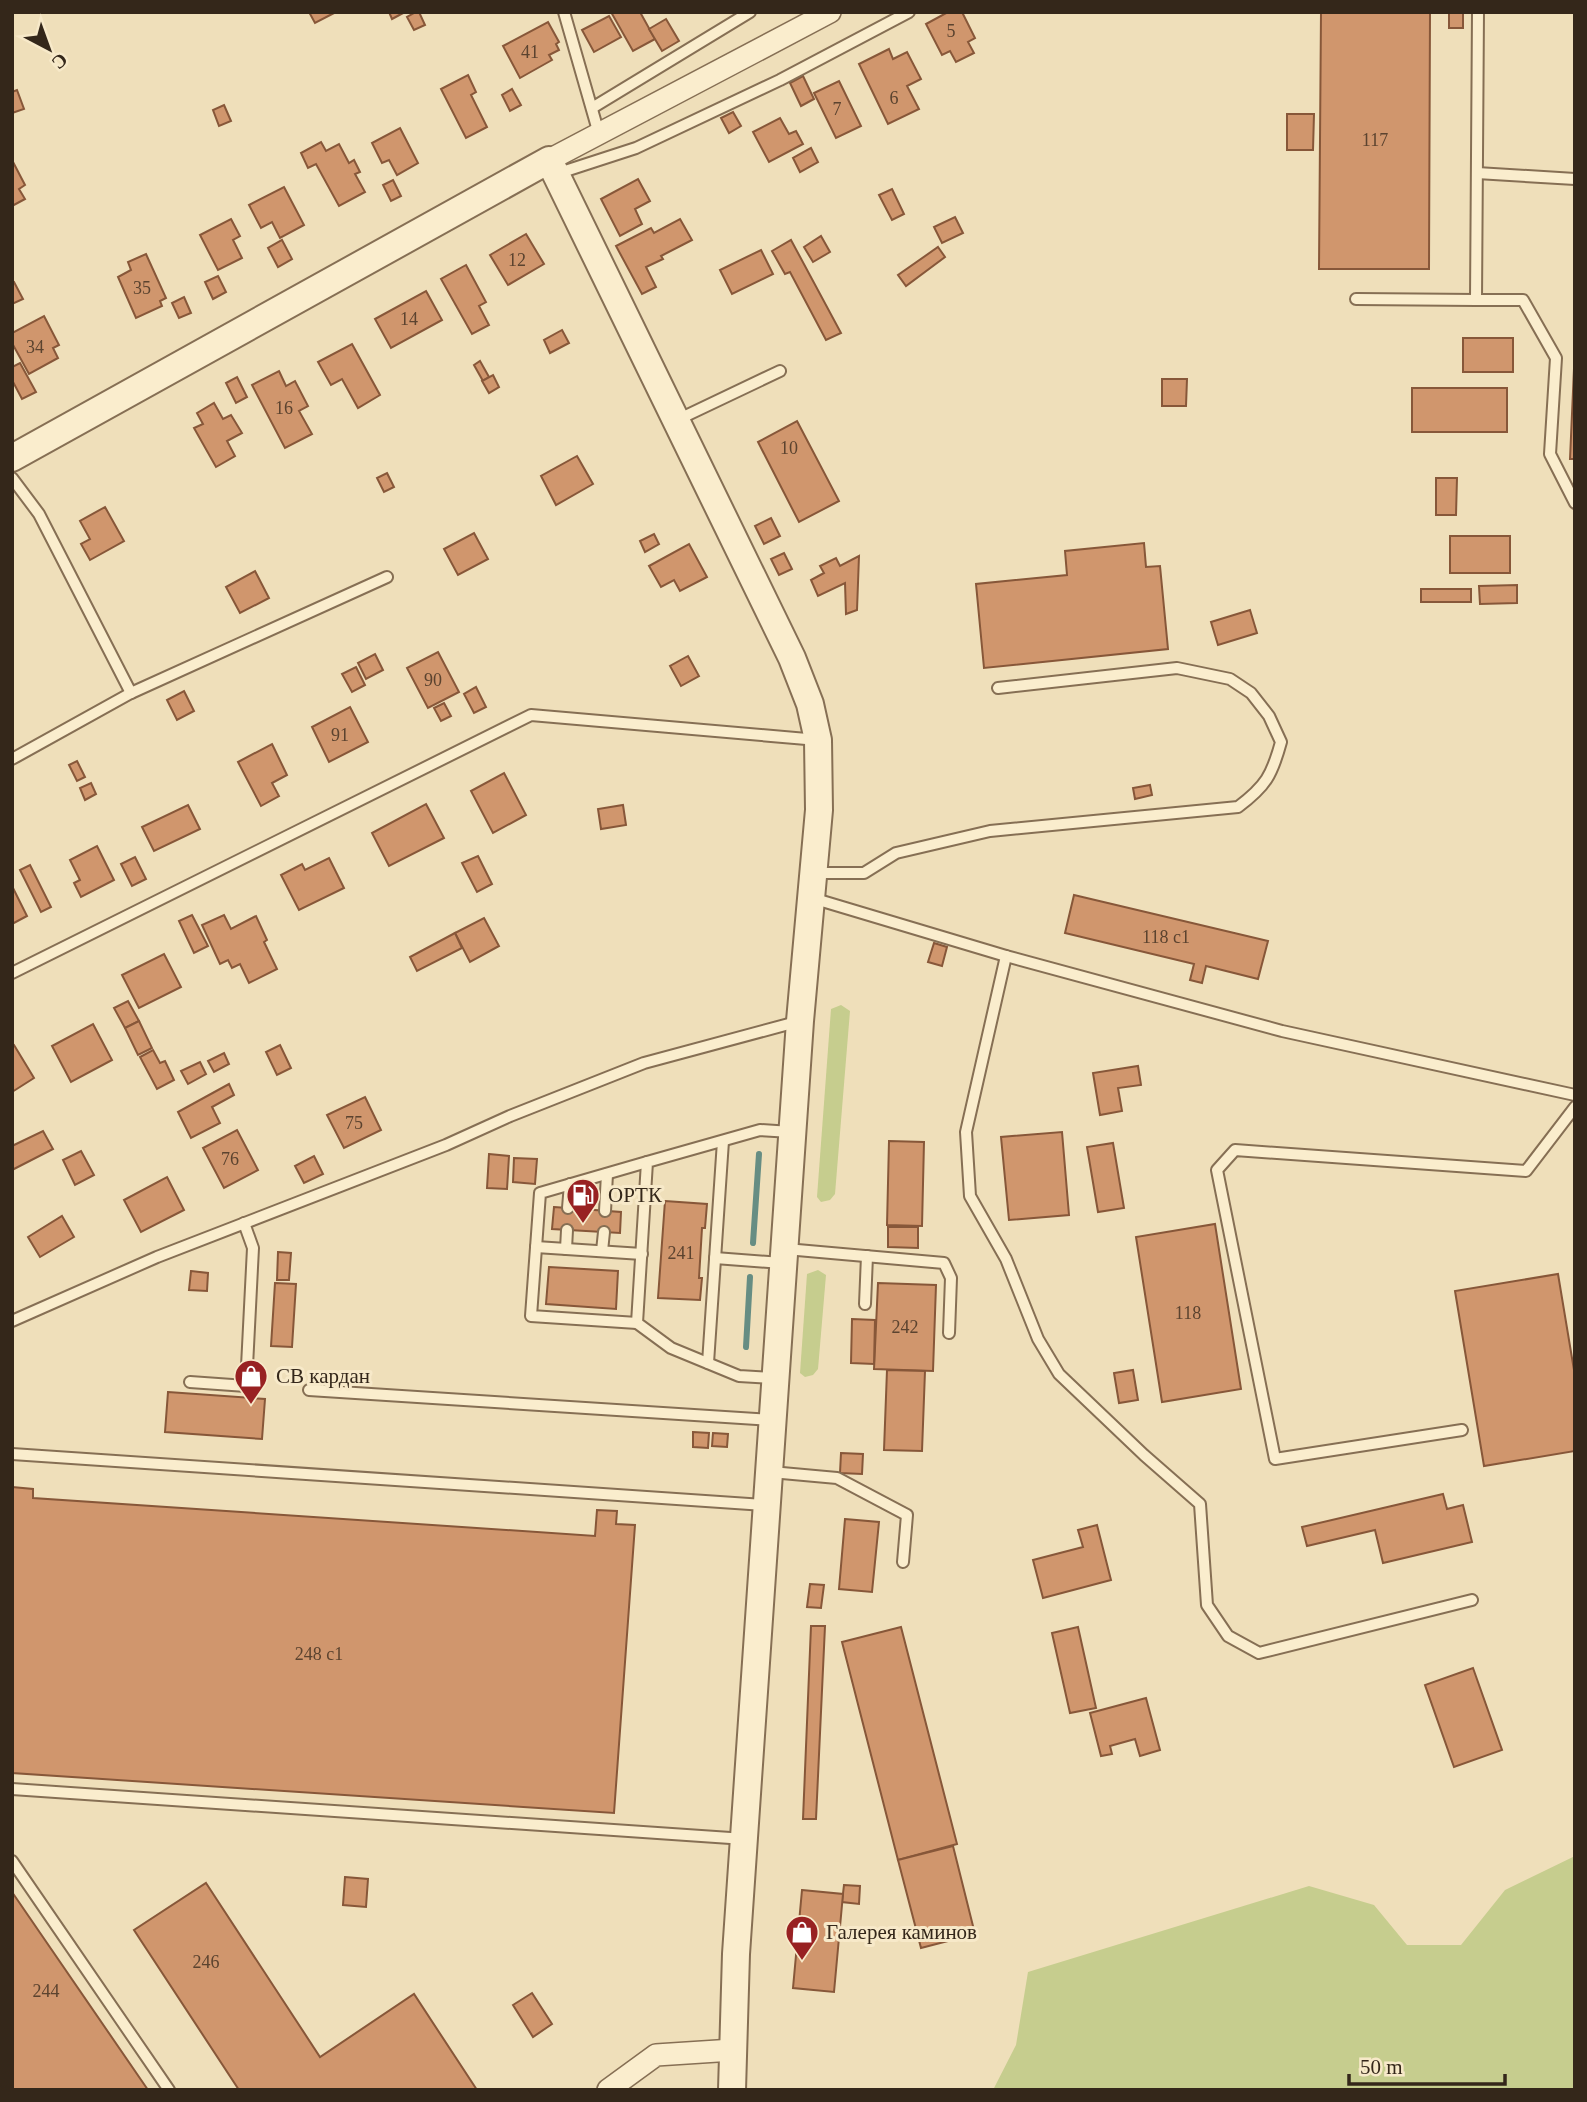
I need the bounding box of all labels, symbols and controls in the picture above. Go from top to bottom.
north arrow [14,14,84,84]
house number: 5 [947,21,956,41]
house number: 41 [521,42,539,62]
text: С [48,49,72,74]
house number: 6 [890,88,899,108]
house number: 7 [833,99,842,119]
house number: 117 [1362,130,1388,150]
house number: 12 [508,250,526,270]
house number: 35 [133,278,151,298]
house number: 14 [400,309,418,329]
house number: 34 [26,337,44,357]
house number: 16 [275,398,293,418]
house number: 10 [780,438,798,458]
house number: 90 [424,670,442,690]
house number: 91 [331,725,349,745]
house number: 118 с1 [1142,927,1190,947]
house number: 75 [345,1113,363,1133]
house number: 76 [221,1149,239,1169]
fuel station icon: ОРТК [564,1176,602,1225]
place label: ОРТК [608,1183,663,1207]
house number: 241 [668,1243,695,1263]
house number: 118 [1175,1303,1201,1323]
house number: 242 [892,1317,919,1337]
shop icon: СВ кардан [232,1357,270,1406]
place label: СВ кардан [276,1364,370,1388]
house number: 248 с1 [295,1644,343,1664]
shop icon: Галерея каминов [783,1913,821,1962]
place label: Галерея каминов [826,1920,977,1944]
house number: 246 [193,1952,220,1972]
house number: 244 [33,1981,60,2001]
scale bar [1349,2042,1505,2086]
text: 50 m [1360,2055,1403,2079]

